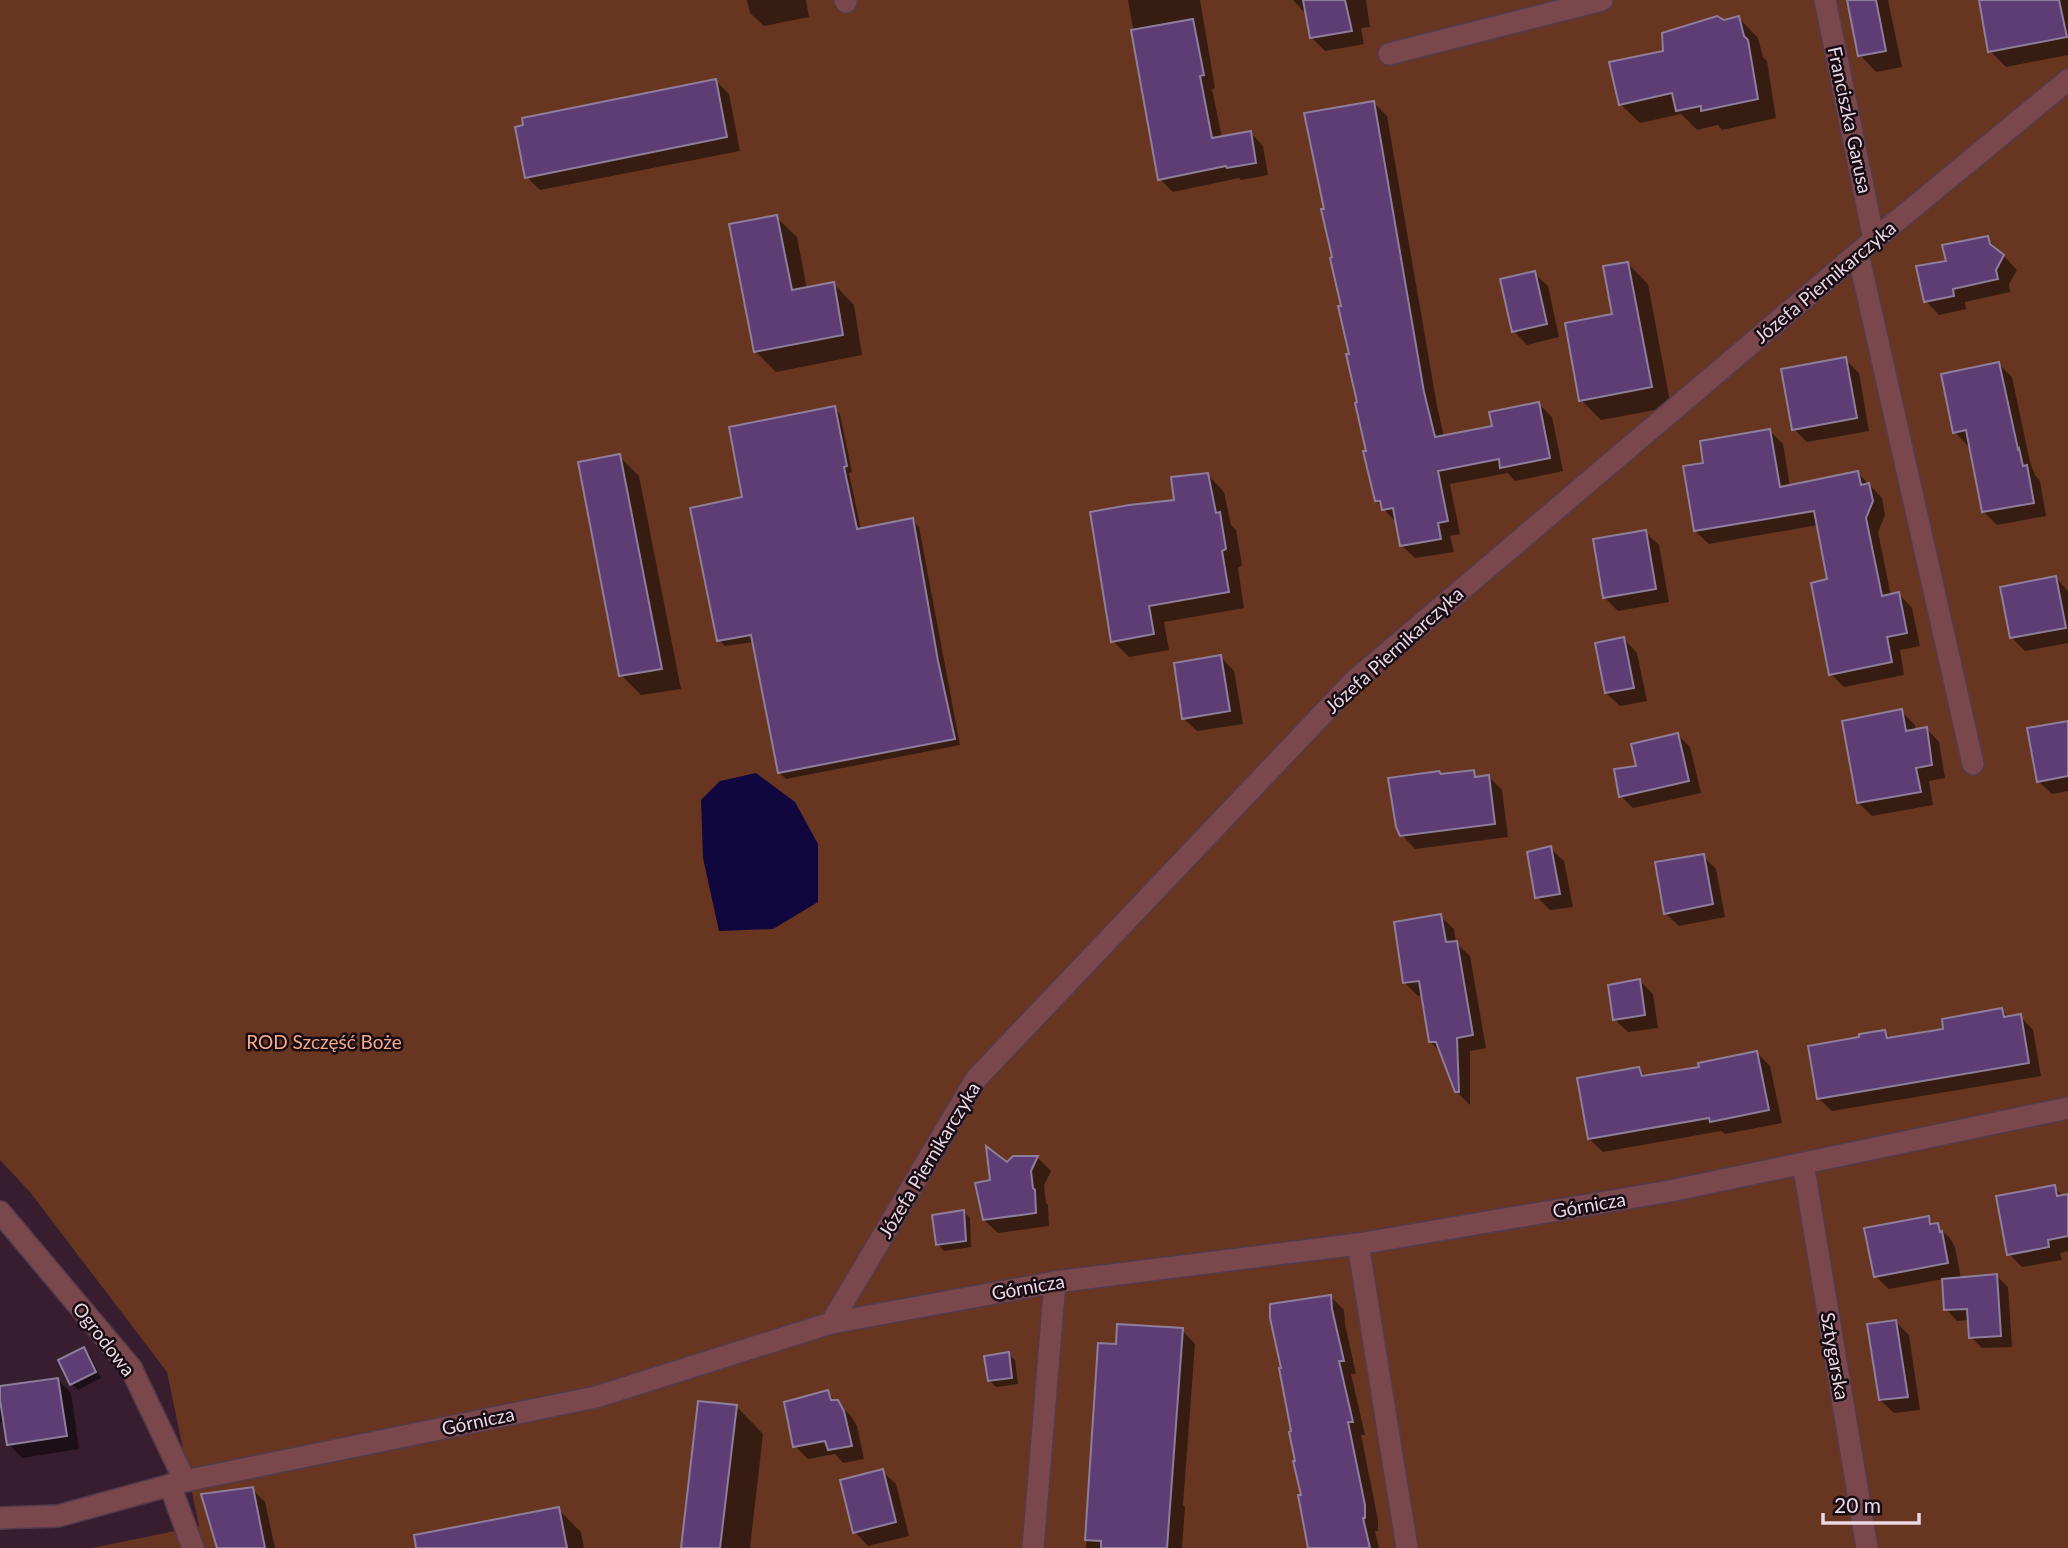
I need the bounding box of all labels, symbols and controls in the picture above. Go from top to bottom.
street label: Franciszka Garusa [1824,44,1877,195]
street label: Józefa Piernikarczyka [1749,216,1900,348]
street label: Józefa Piernikarczyka [1320,582,1467,718]
park label: ROD Szczęść Boże [246,1030,402,1053]
street label: Józefa Piernikarczyka [873,1078,984,1242]
street label: Górnicza [1551,1187,1627,1222]
street label: Górnicza [990,1269,1066,1304]
street label: Ogrodowa [68,1297,140,1380]
street label: Sztygarska [1816,1310,1855,1401]
street label: Górnicza [439,1402,516,1439]
scale bar [1823,1482,1919,1526]
text: 20 m [1834,1492,1881,1517]

